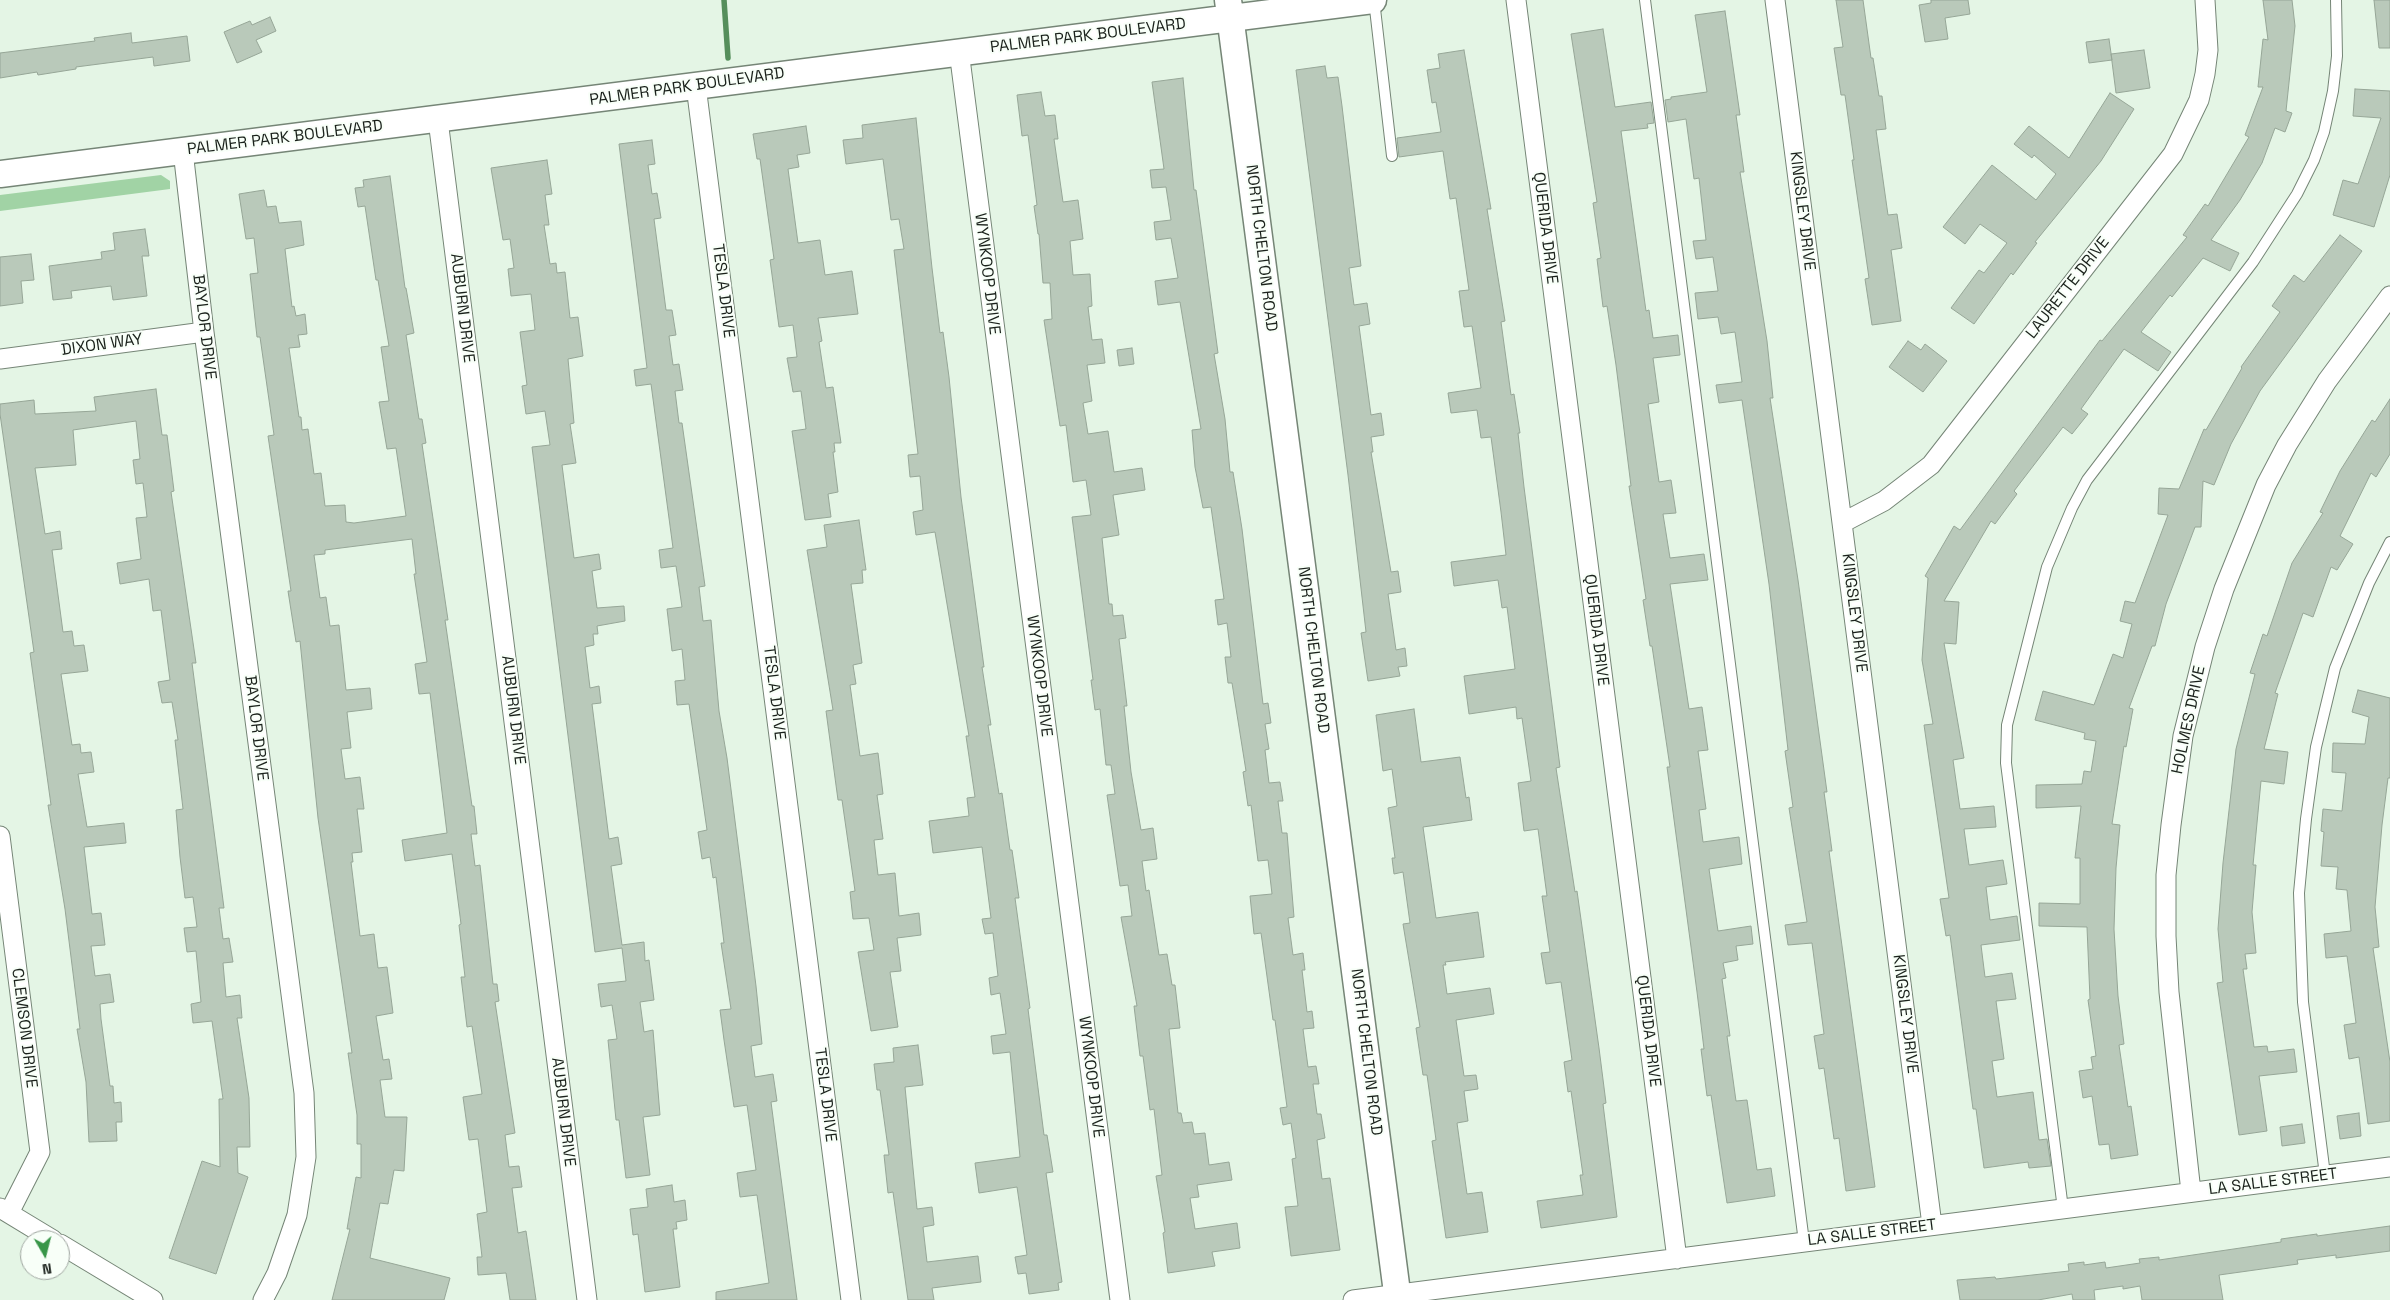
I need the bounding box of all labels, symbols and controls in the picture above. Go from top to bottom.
street label: PALMER PARK BOULEVARD [989,14,1187,58]
street label: PALMER PARK BOULEVARD [588,64,786,110]
street label: PALMER PARK BOULEVARD [186,116,384,160]
street label: KINGSLEY DRIVE [1785,150,1819,272]
street label: NORTH CHELTON ROAD [1241,163,1281,333]
street label: QUERIDA DRIVE [1529,171,1561,285]
street label: WYNKOOP DRIVE [970,212,1004,336]
street label: LAURETTE DRIVE [2022,233,2114,343]
street label: TESLA DRIVE [708,243,738,339]
street label: AUBURN DRIVE [446,252,478,364]
street label: BAYLOR DRIVE [188,273,220,381]
street label: DIXON WAY [60,330,144,360]
street label: KINGSLEY DRIVE [1837,552,1871,674]
street label: NORTH CHELTON ROAD [1293,565,1333,735]
street label: QUERIDA DRIVE [1580,573,1612,687]
street label: WYNKOOP DRIVE [1022,614,1056,738]
street label: TESLA DRIVE [759,645,789,741]
street label: AUBURN DRIVE [497,654,529,766]
street label: HOLMES DRIVE [2168,664,2210,776]
street label: BAYLOR DRIVE [240,674,272,782]
street label: KINGSLEY DRIVE [1888,953,1922,1075]
street label: CLEMSON DRIVE [7,967,41,1089]
street label: NORTH CHELTON ROAD [1346,967,1386,1137]
street label: QUERIDA DRIVE [1632,974,1664,1088]
street label: WYNKOOP DRIVE [1074,1015,1108,1139]
street label: TESLA DRIVE [810,1047,840,1143]
street label: AUBURN DRIVE [547,1056,579,1168]
street label: LA SALLE STREET [2208,1165,2338,1199]
street label: LA SALLE STREET [1807,1216,1937,1250]
north arrow [20,1230,70,1280]
text: N [41,1259,53,1278]

